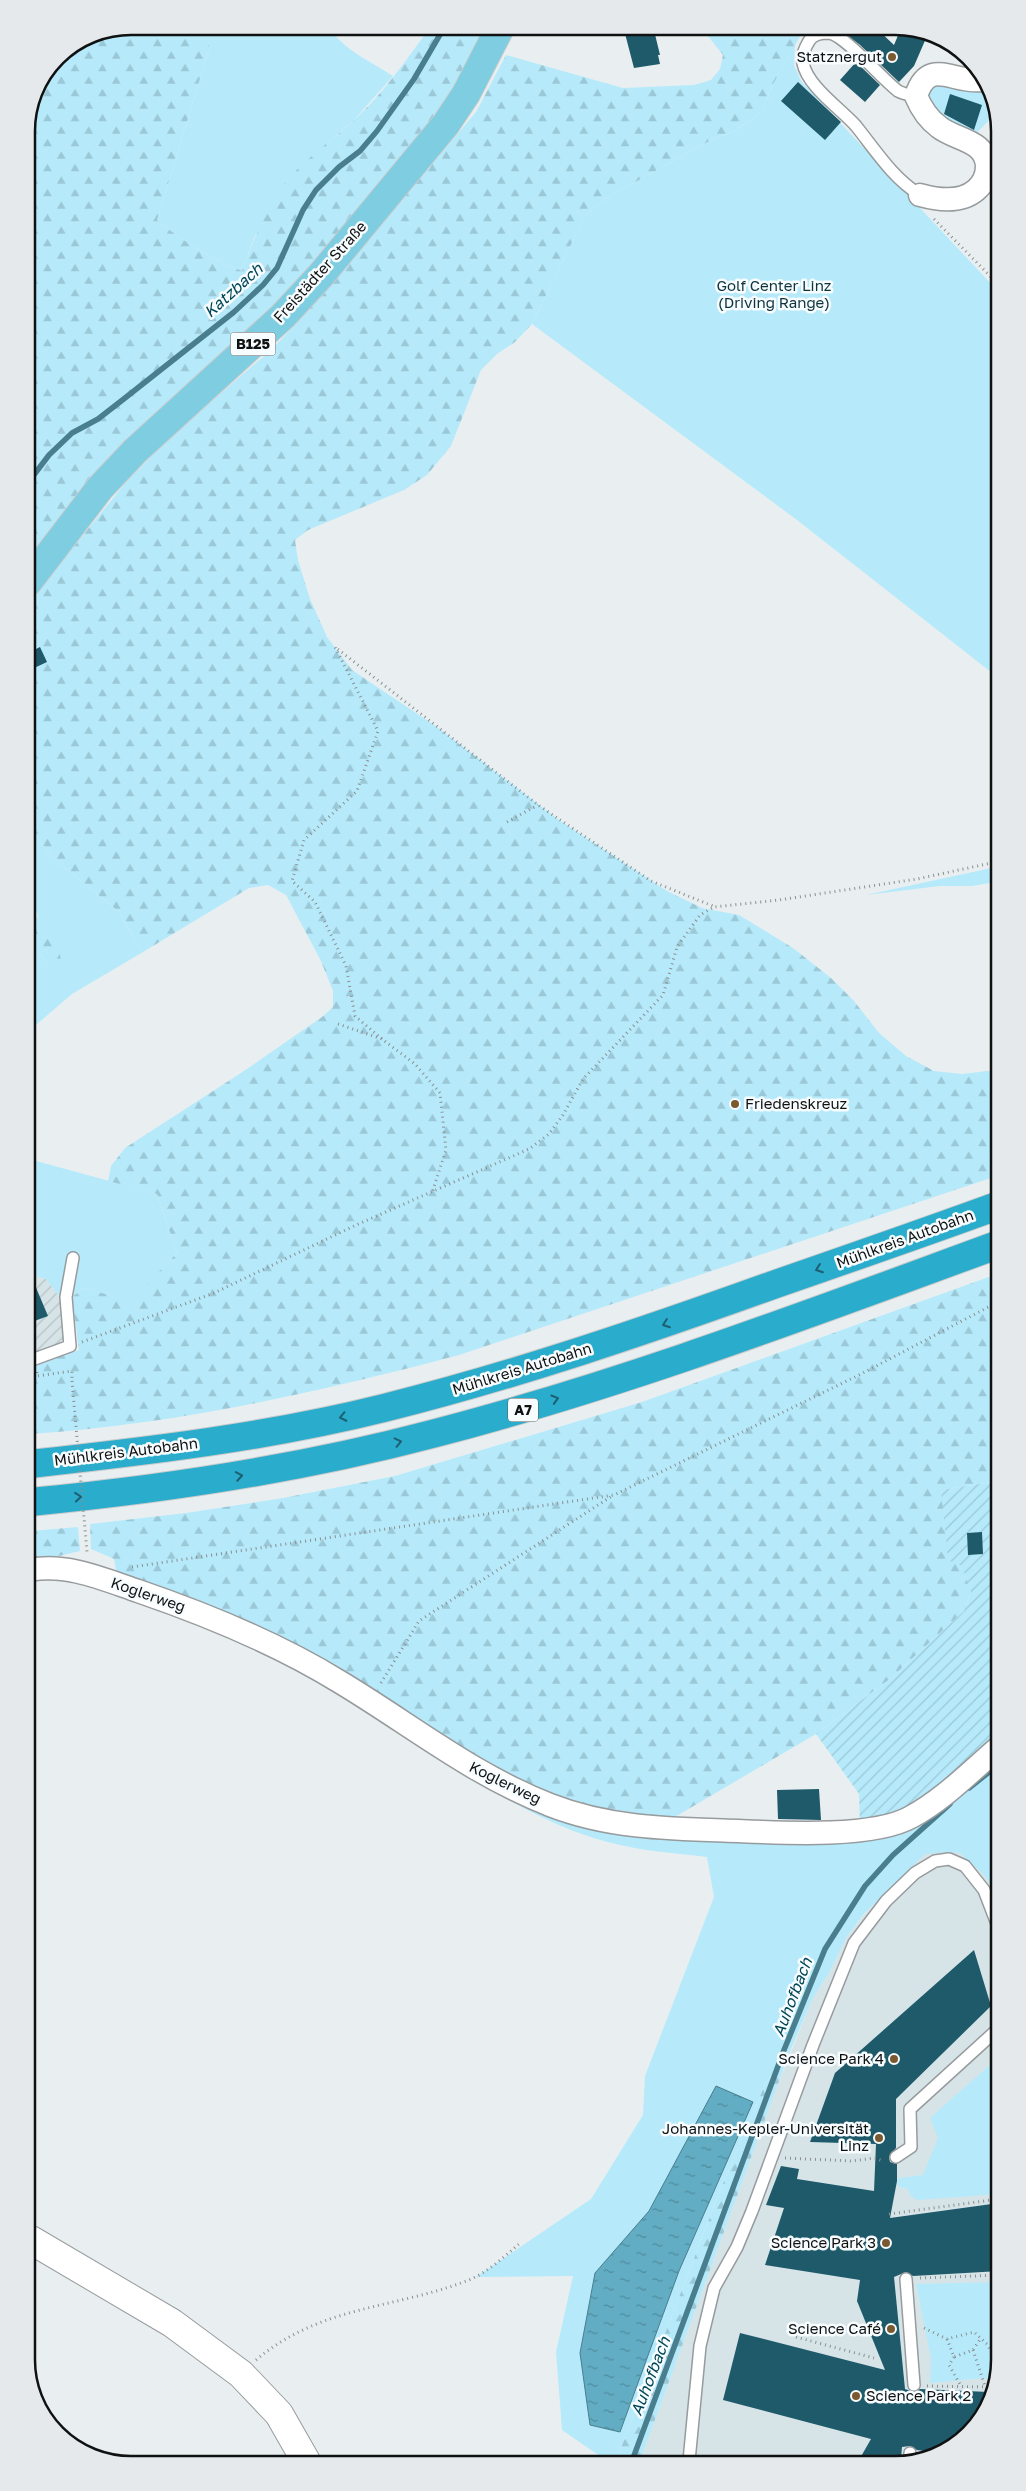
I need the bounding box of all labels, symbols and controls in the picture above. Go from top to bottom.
place label: Statznergut [796,47,882,65]
marker: Statznergut [886,51,898,63]
street label: Freistädter Straße [269,217,370,326]
water label: Katzbach [200,258,267,322]
park label: Golf Center Linz (Driving Range) [716,276,832,311]
road number: B125 [230,332,276,356]
place label: Friedenskreuz [745,1094,848,1112]
marker: Friedenskreuz [729,1098,741,1110]
street label: Mühlkreis Autobahn [834,1205,976,1271]
one-way arrow [816,1263,824,1273]
one-way arrow [662,1318,671,1328]
street label: Mühlkreis Autobahn [450,1338,593,1398]
one-way arrow [550,1395,559,1405]
road number: A7 [508,1398,538,1422]
one-way arrow [338,1412,347,1422]
street label: Mühlkreis Autobahn [53,1433,199,1469]
one-way arrow [394,1437,403,1448]
one-way arrow [235,1471,244,1481]
one-way arrow [74,1492,82,1503]
street label: Koglerweg [109,1573,188,1615]
street label: Koglerweg [467,1757,544,1807]
water label: Auhofbach [768,1954,817,2039]
place label: Science Park 4 [778,2049,884,2067]
marker: Science Park 4 [888,2053,900,2065]
place label: Johannes-Kepler-Universität Linz [662,2119,869,2154]
marker: Johannes-Kepler-Universität Linz [873,2132,885,2144]
place label: Science Park 3 [771,2233,876,2251]
marker: Science Park 3 [880,2237,892,2249]
place label: Science Café [788,2319,881,2337]
marker: Science Café [885,2323,897,2335]
water label: Auhofbach [626,2333,675,2418]
place label: Science Park 2 [866,2386,971,2404]
marker: Science Park 2 [850,2390,862,2402]

